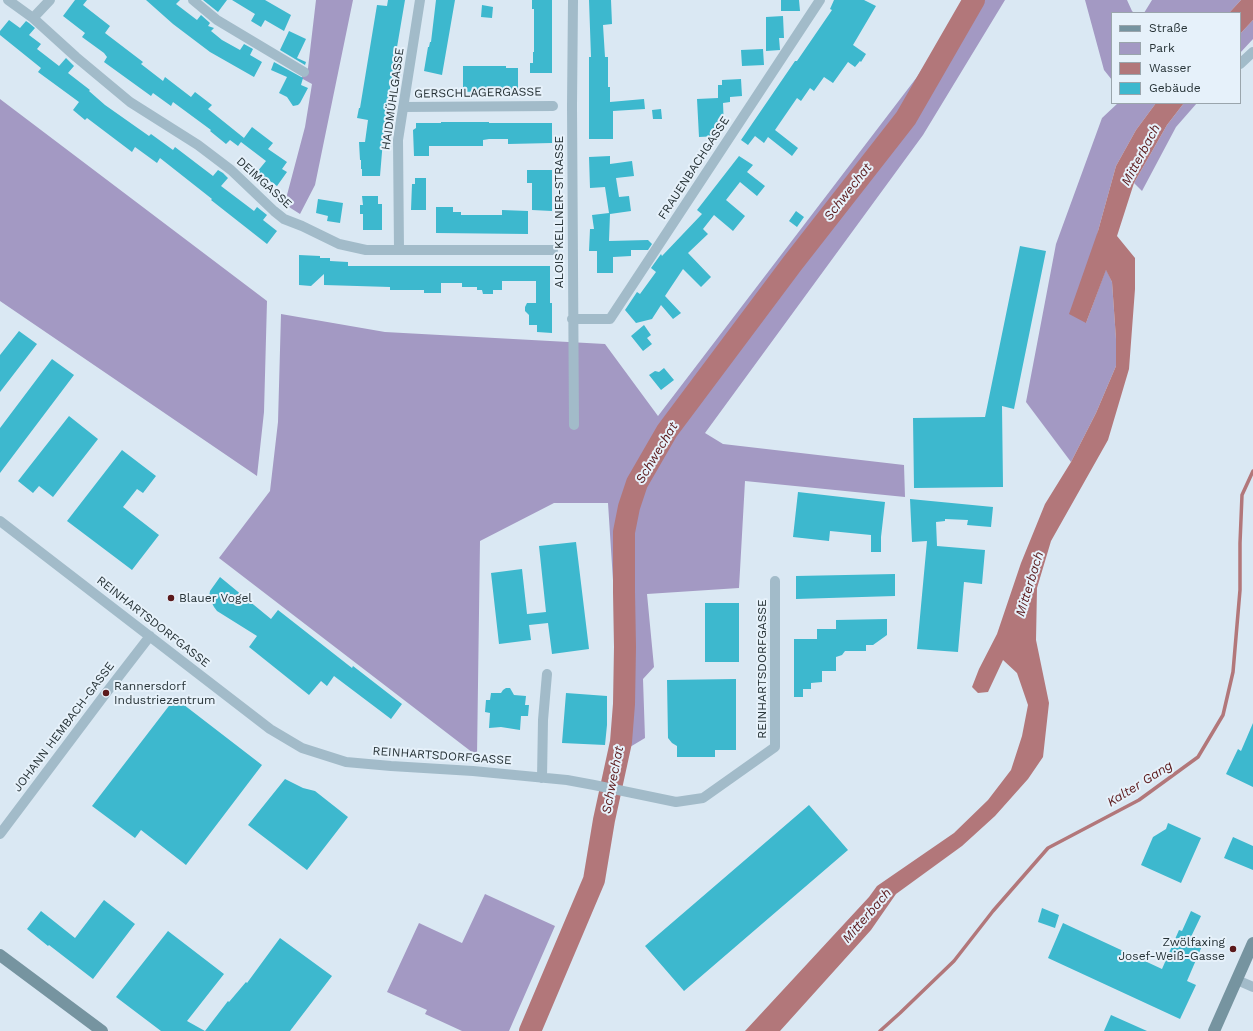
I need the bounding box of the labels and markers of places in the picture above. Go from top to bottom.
place label: Blauer Vogel [179,591,252,605]
marker: Blauer Vogel [166,593,176,603]
place label: Rannersdorf Industriezentrum [114,679,216,707]
marker: Rannersdorf Industriezentrum [101,688,111,698]
place label: Zwölfaxing Josef-Weiß-Gasse [1118,935,1225,963]
marker: Zwölfaxing Josef-Weiß-Gasse [1228,944,1238,954]

